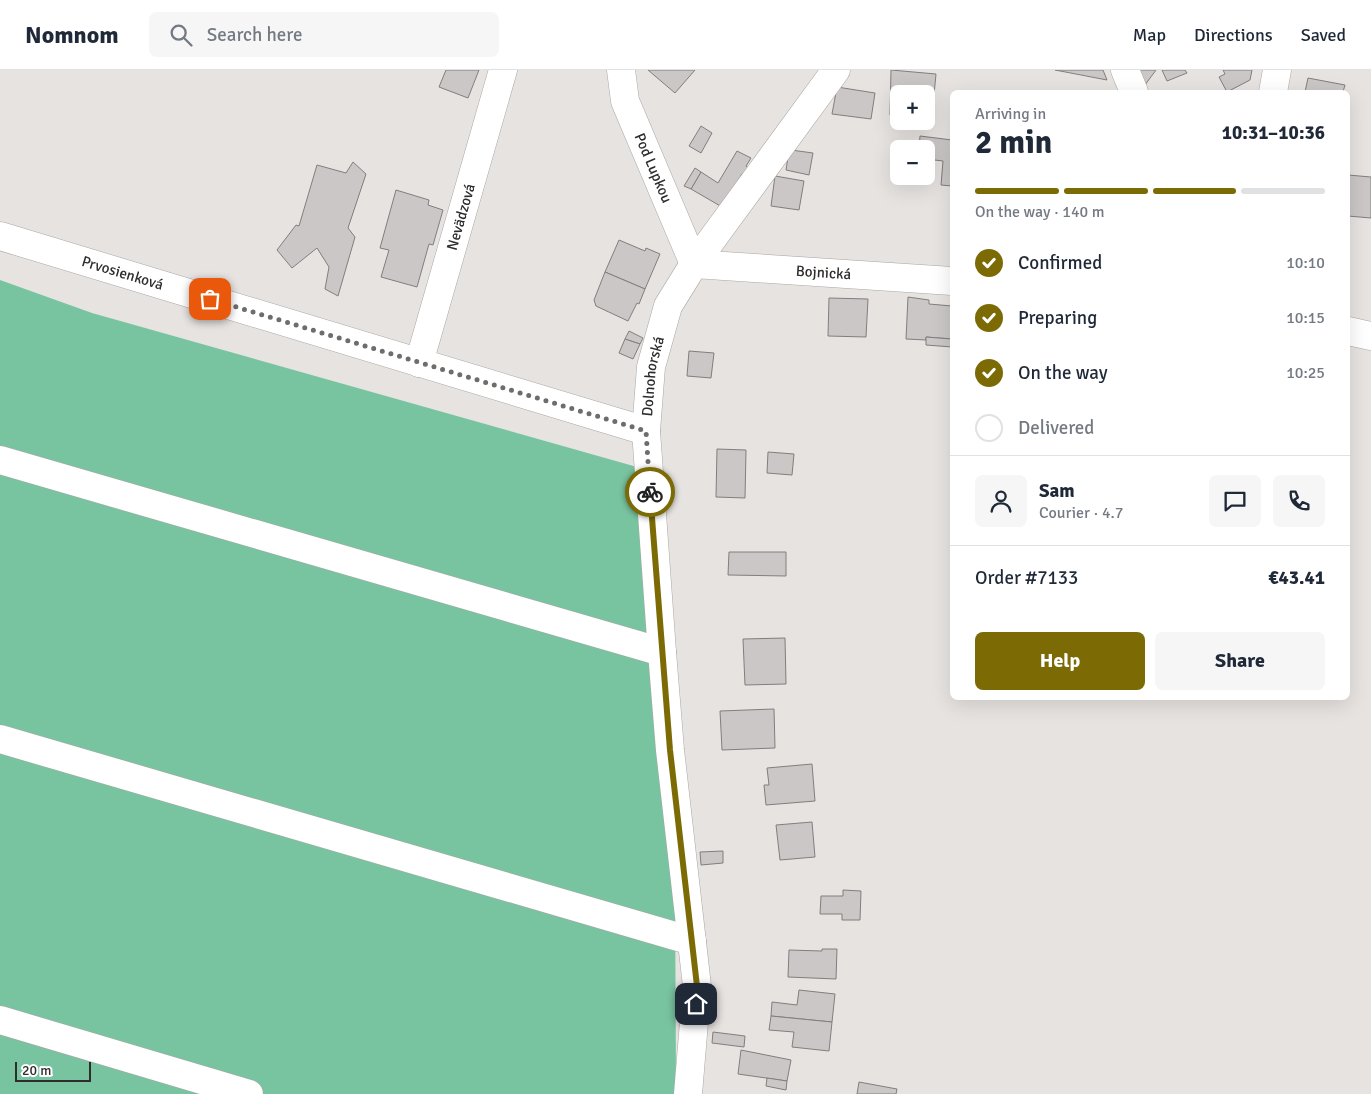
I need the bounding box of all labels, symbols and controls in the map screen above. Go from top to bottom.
search box [149,12,499,57]
text: Nomnom [25,20,119,50]
icon: search [167,21,195,49]
text: Search here [207,23,303,47]
text: Map [1133,24,1166,46]
text: Directions [1194,24,1273,46]
text: Saved [1301,24,1346,46]
map controls [890,85,935,185]
button: + [890,85,935,130]
text: Arriving in [975,104,1046,124]
text: 10:31–10:36 [1222,121,1325,145]
text: 2 min [975,123,1052,162]
street label: Pod Lupkou [631,130,676,206]
button: − [890,140,935,185]
street label: Nevädzová [443,182,479,252]
text: On the way · 140 m [975,202,1105,222]
icon: check [975,249,1003,277]
text: Confirmed [1018,251,1102,275]
street label: Prvosienková [80,252,166,294]
text: 10:10 [1286,253,1325,273]
street label: Bojnická [795,262,852,283]
pin [189,278,231,320]
icon: bag [196,285,224,313]
icon: check [975,304,1003,332]
text: Preparing [1018,306,1097,330]
text: 10:15 [1286,308,1325,328]
street label: Dolnohorská [638,334,668,417]
icon: check [975,359,1003,387]
text: On the way [1018,361,1108,385]
text: 10:25 [1286,363,1325,383]
text: Delivered [1018,416,1094,440]
courier [625,467,675,517]
button: person [975,475,1027,527]
button: chat [1209,475,1261,527]
button: phone [1273,475,1325,527]
icon: bike [636,478,664,506]
text: Sam [1039,479,1075,503]
text: Courier · 4.7 [1039,503,1123,523]
text: Order #7133 [975,566,1078,590]
text: €43.41 [1268,566,1325,590]
button: Help [975,632,1145,690]
button: Share [1155,632,1325,690]
pin [675,983,717,1025]
icon: home [682,990,710,1018]
scale bar [15,1059,91,1082]
text: 20 m [22,1062,51,1079]

